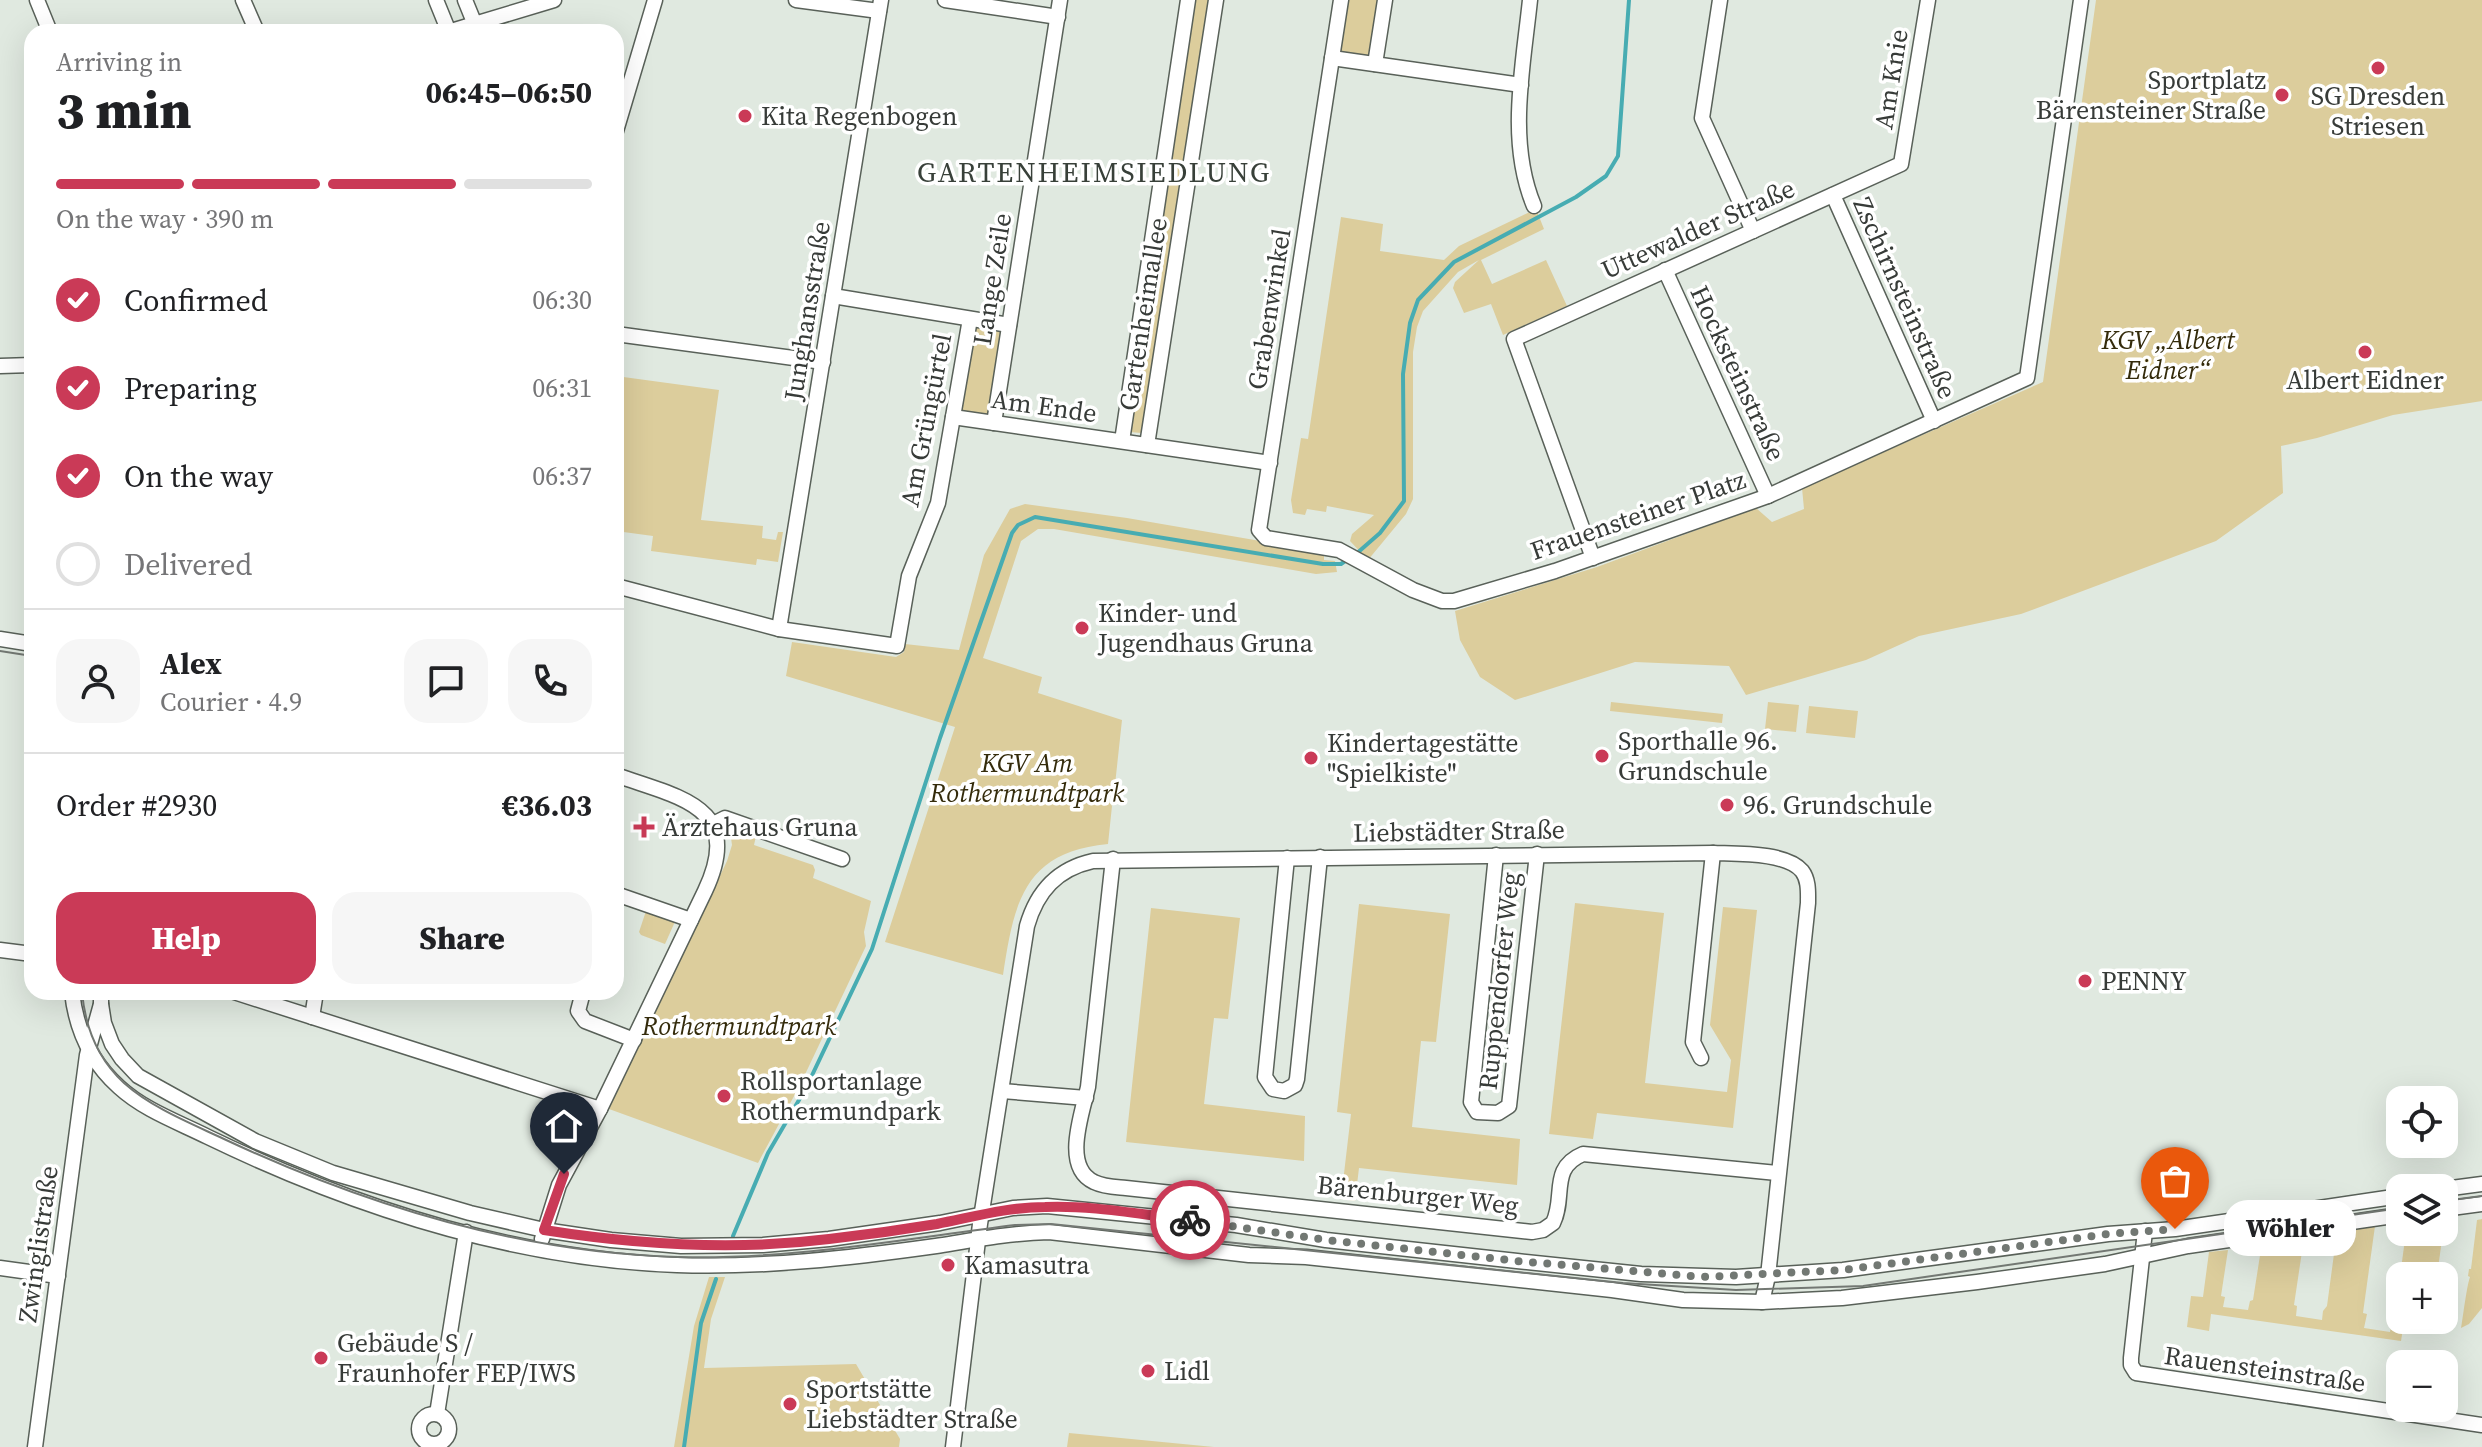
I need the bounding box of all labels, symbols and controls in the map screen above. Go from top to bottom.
street label: Am Knie [1865,26,1917,132]
text: Arriving in [56,44,182,80]
marker: SG Dresden Striesen [2369,59,2387,77]
place label: Sportplatz Bärensteiner Straße [2036,62,2266,128]
text: 06:45–06:50 [425,72,592,113]
text: 3 min [56,74,192,145]
place label: SG Dresden Striesen [2311,78,2445,144]
marker: Sportplatz Bärensteiner Straße [2273,86,2291,104]
place label: Kita Regenbogen [761,98,957,134]
marker: Kita Regenbogen [736,107,754,125]
district label: GARTENHEIMSIEDLUNG [917,153,1271,191]
street label: Uttewalder Straße [1596,170,1800,288]
street label: Zschirnsteinstraße [1844,192,1966,404]
text: On the way · 390 m [56,201,274,237]
street label: Lange Zeile [964,210,1020,348]
street label: Gartenheimallee [1110,215,1176,413]
street label: Junghansstraße [775,219,839,404]
street label: Grabenwinkel [1238,226,1300,392]
icon: check [56,278,100,322]
text: Confirmed [124,280,268,321]
street label: Hocksteinstraße [1682,280,1794,466]
text: 06:30 [532,282,592,318]
park label: KGV „Albert Eidner“ [2100,322,2236,388]
street label: Am Grüngürtel [892,330,960,510]
marker: Albert Eidner [2356,343,2374,361]
place label: Albert Eidner [2286,362,2444,398]
icon: check [56,366,100,410]
text: Preparing [124,368,257,409]
text: 06:31 [532,370,592,406]
street label: Am Ende [989,381,1099,431]
icon: check [56,454,100,498]
text: On the way [124,456,273,497]
text: 06:37 [532,458,592,494]
street label: Frauensteiner Platz [1526,461,1751,569]
text: Delivered [124,544,252,585]
place label: Kinder- und Jugendhaus Gruna [1097,595,1314,661]
marker: Kinder- und Jugendhaus Gruna [1073,619,1091,637]
button: person [56,639,140,723]
button: chat [404,639,488,723]
button: phone [508,639,592,723]
text: Alex [160,643,222,684]
text: Courier · 4.9 [160,684,302,720]
place label: Sporthalle 96. Grundschule [1618,723,1778,789]
place label: Kindertagestätte "Spielkiste" [1327,725,1519,791]
park label: KGV Am Rothermundtpark [929,745,1125,811]
marker: Sporthalle 96. Grundschule [1593,747,1611,765]
marker: Kindertagestätte "Spielkiste" [1302,749,1320,767]
text: Order #2930 [56,785,217,826]
text: €36.03 [502,785,592,826]
place label: 96. Grundschule [1743,787,1933,823]
marker: 96. Grundschule [1718,796,1736,814]
place label: Ärztehaus Gruna [662,809,859,845]
street label: Liebstädter Straße [1353,811,1565,851]
marker: Ärztehaus Gruna [633,816,655,838]
street label: Ruppendorfer Weg [1470,870,1528,1092]
button: Help [56,892,316,984]
button: Share [332,892,592,984]
place label: PENNY [2101,963,2187,999]
marker: PENNY [2076,972,2094,990]
park label: Rothermundtpark [641,1008,837,1044]
place label: Rollsportanlage Rothermundpark [740,1063,941,1129]
map controls [2386,1086,2458,1422]
button: locate [2386,1086,2458,1158]
marker: Rollsportanlage Rothermundpark [715,1087,733,1105]
pin [530,1092,598,1174]
icon: home [542,1104,586,1148]
pin [2141,1147,2209,1229]
icon: bag [2153,1159,2197,1203]
street label: Zwinglistraße [9,1163,67,1325]
street label: Bärenburger Weg [1315,1167,1521,1223]
button: layers [2386,1174,2458,1246]
courier [1150,1180,1230,1260]
icon: bike [1168,1198,1212,1242]
callout: Wöhler [2223,1201,2355,1257]
text: Wöhler [2246,1210,2334,1246]
place label: Kamasutra [964,1247,1090,1283]
marker: Kamasutra [939,1256,957,1274]
button: + [2386,1262,2458,1334]
place label: Gebäude S / Fraunhofer FEP/IWS [337,1325,576,1391]
street label: Rauensteinstraße [2162,1337,2368,1401]
marker: Gebäude S / Fraunhofer FEP/IWS [312,1349,330,1367]
button: − [2386,1350,2458,1422]
place label: Lidl [1164,1353,1210,1389]
marker: Lidl [1139,1362,1157,1380]
place label: Sportstätte Liebstädter Straße [806,1371,1018,1437]
marker: Sportstätte Liebstädter Straße [781,1395,799,1413]

